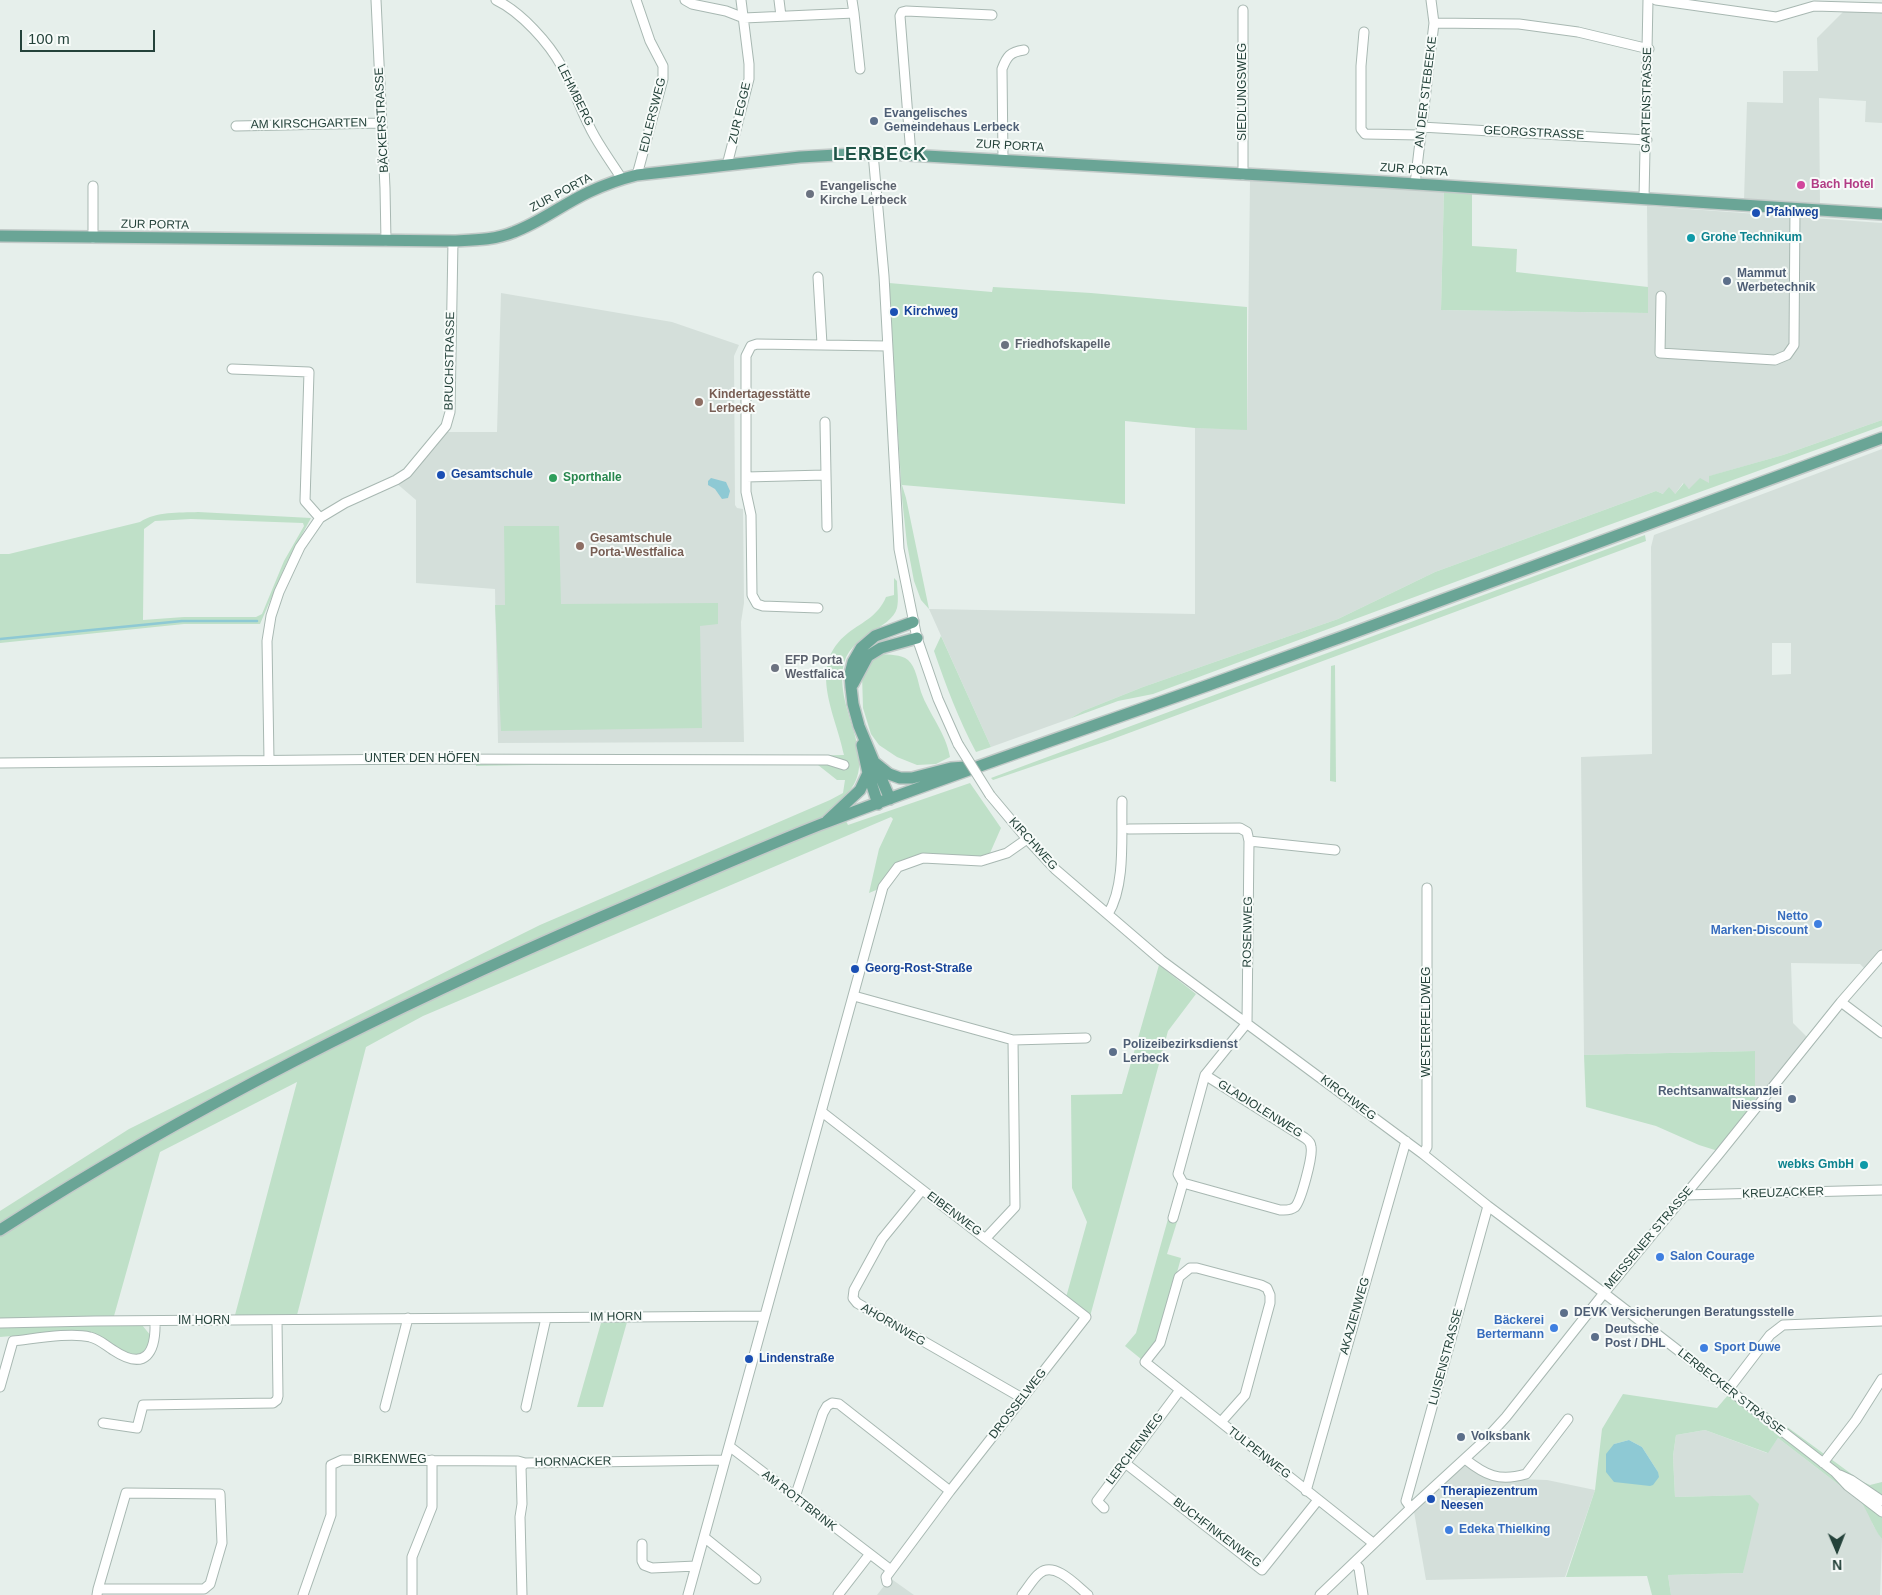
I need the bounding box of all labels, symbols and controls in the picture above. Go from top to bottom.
scale bar [22,20,158,52]
text: 100 m [28,30,70,47]
street label: AN DER STEBEEKE [1412,36,1440,148]
street label: SIEDLUNGSWEG [1236,43,1250,141]
street label: GARTENSTRASSE [1639,47,1655,153]
street label: LEHMBERG [554,62,596,128]
street label: BÄCKERSTRASSE [372,67,392,173]
street label: EDLERSWEG [637,76,669,154]
street label: ZUR EGGE [726,81,754,145]
place label: Evangelisches Gemeindehaus Lerbeck [884,107,1019,135]
marker: Evangelisches Gemeindehaus Lerbeck [868,115,880,127]
street label: AM KIRSCHGARTEN [251,116,367,132]
street label: GEORGSTRASSE [1483,123,1585,143]
street label: ZUR PORTA [976,137,1044,155]
district label: LERBECK [832,144,928,166]
street label: ZUR PORTA [1379,160,1449,180]
street label: ZUR PORTA [527,171,595,215]
place label: Bach Hotel [1811,178,1874,192]
marker: Bach Hotel [1795,179,1807,191]
place label: Evangelische Kirche Lerbeck [820,180,907,208]
marker: Evangelische Kirche Lerbeck [804,188,816,200]
place label: Pfahlweg [1766,206,1819,220]
marker: Pfahlweg [1750,207,1762,219]
street label: ZUR PORTA [121,217,189,233]
place label: Grohe Technikum [1701,231,1802,245]
marker: Grohe Technikum [1685,232,1697,244]
place label: Mammut Werbetechnik [1737,267,1815,295]
marker: Mammut Werbetechnik [1721,275,1733,287]
place label: Kirchweg [904,305,958,319]
marker: Kirchweg [888,306,900,318]
street label: BRUCHSTRASSE [442,312,458,410]
place label: Friedhofskapelle [1015,338,1110,352]
marker: Friedhofskapelle [999,339,1011,351]
place label: Kindertagesstätte Lerbeck [709,388,810,416]
marker: Kindertagesstätte Lerbeck [693,396,705,408]
place label: Gesamtschule [451,468,533,482]
marker: Gesamtschule [435,469,447,481]
place label: Sporthalle [563,471,622,485]
marker: Sporthalle [547,472,559,484]
place label: Gesamtschule Porta-Westfalica [590,532,684,560]
marker: Gesamtschule Porta-Westfalica [574,540,586,552]
place label: EFP Porta Westfalica [785,654,844,682]
marker: EFP Porta Westfalica [769,662,781,674]
street label: UNTER DEN HÖFEN [364,752,480,766]
street label: KIRCHWEG [1006,815,1060,873]
street label: ROSENWEG [1240,896,1256,968]
place label: Netto Marken-Discount [1711,910,1808,938]
marker: Netto Marken-Discount [1812,918,1824,930]
place label: Georg-Rost-Straße [865,962,972,976]
marker: Georg-Rost-Straße [849,963,861,975]
street label: WESTERFELDWEG [1420,967,1434,1077]
place label: Polizeibezirksdienst Lerbeck [1123,1038,1238,1066]
marker: Polizeibezirksdienst Lerbeck [1107,1046,1119,1058]
street label: KIRCHWEG [1317,1072,1379,1124]
street label: GLADIOLENWEG [1215,1077,1305,1141]
place label: Rechtsanwaltskanzlei Niessing [1658,1085,1782,1113]
marker: Rechtsanwaltskanzlei Niessing [1786,1093,1798,1105]
place label: webks GmbH [1778,1158,1854,1172]
marker: webks GmbH [1858,1159,1870,1171]
street label: MEISSENER STRASSE [1602,1184,1696,1292]
street label: KREUZACKER [1742,1184,1824,1202]
street label: EIBENWEG [924,1189,984,1239]
place label: Salon Courage [1670,1250,1755,1264]
marker: Salon Courage [1654,1251,1666,1263]
street label: AKAZIENWEG [1337,1276,1373,1356]
street label: AHORNWEG [858,1301,928,1349]
place label: DEVK Versicherungen Beratungsstelle [1574,1306,1794,1320]
street label: LUISENSTRASSE [1426,1307,1466,1407]
marker: DEVK Versicherungen Beratungsstelle [1558,1307,1570,1319]
street label: IM HORN [590,1309,642,1325]
street label: IM HORN [178,1314,230,1328]
place label: Bäckerei Bertermann [1477,1314,1544,1342]
marker: Bäckerei Bertermann [1548,1322,1560,1334]
place label: Deutsche Post / DHL [1605,1323,1666,1351]
marker: Deutsche Post / DHL [1589,1331,1601,1343]
place label: Sport Duwe [1714,1341,1781,1355]
marker: Sport Duwe [1698,1342,1710,1354]
street label: LERBECKER STRASSE [1675,1346,1787,1438]
place label: Lindenstraße [759,1352,834,1366]
marker: Lindenstraße [743,1353,755,1365]
street label: DROSSELWEG [986,1366,1050,1442]
street label: LERCHENWEG [1103,1410,1167,1488]
street label: TULPENWEG [1225,1424,1293,1482]
place label: Volksbank [1471,1430,1530,1444]
marker: Volksbank [1455,1431,1467,1443]
street label: BIRKENWEG [353,1453,427,1467]
street label: HORNACKER [535,1454,611,1470]
street label: AM ROTTBRINK [759,1467,839,1535]
place label: Therapiezentrum Neesen [1441,1485,1538,1513]
marker: Therapiezentrum Neesen [1425,1493,1437,1505]
street label: BUCHFINKENWEG [1170,1495,1264,1571]
place label: Edeka Thielking [1459,1523,1550,1537]
marker: Edeka Thielking [1443,1524,1455,1536]
north arrow [1812,1525,1862,1575]
text: N [1832,1557,1842,1573]

